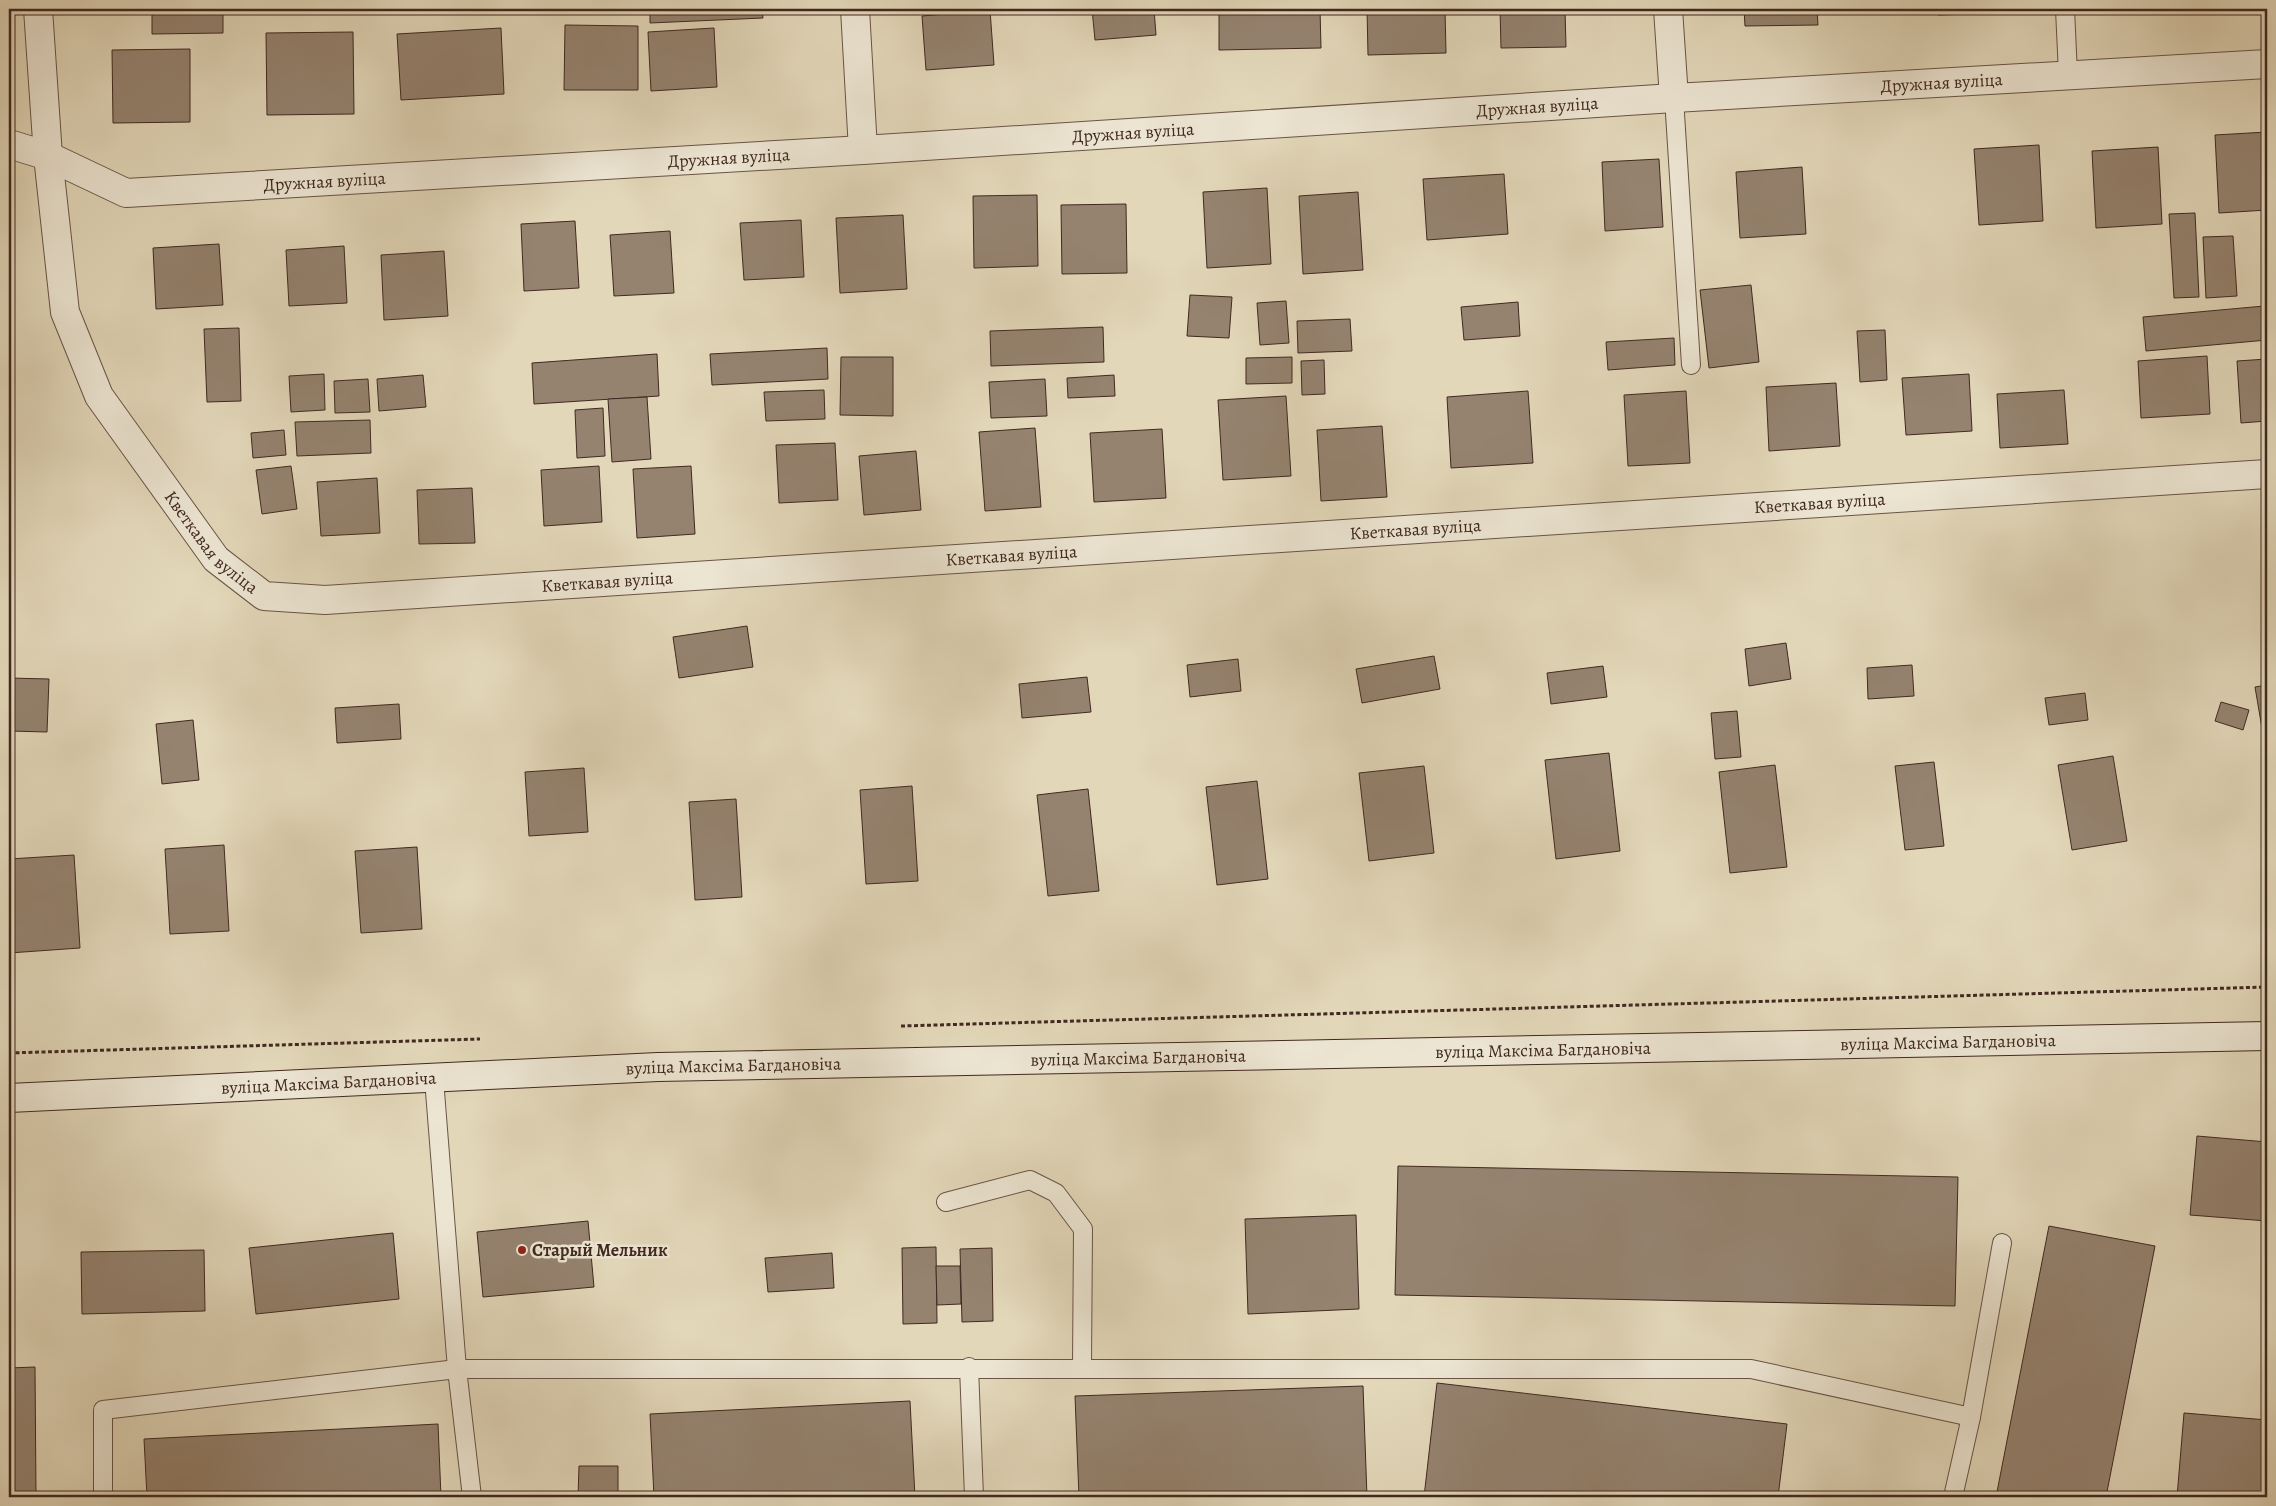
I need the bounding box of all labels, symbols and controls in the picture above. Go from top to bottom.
street label: Дружная вуліца [1880,67,2004,98]
street label: Дружная вуліца [1475,91,1600,123]
street label: Дружная вуліца [1071,117,1196,149]
street label: Дружная вуліца [667,142,791,173]
street label: Дружная вуліца [263,166,387,197]
street label: Кветкавая вуліца [159,486,264,600]
street label: Кветкавая вуліца [1753,487,1887,519]
street label: Кветкавая вуліца [1349,513,1483,545]
street label: Кветкавая вуліца [945,539,1079,572]
street label: Кветкавая вуліца [541,565,674,598]
street label: вуліца Максіма Багдановіча [1840,1028,2057,1056]
street label: вуліца Максіма Багдановіча [1435,1036,1652,1064]
street label: вуліца Максіма Багдановіча [1030,1044,1247,1072]
street label: вуліца Максіма Багдановіча [625,1051,842,1081]
street label: вуліца Максіма Багдановіча [220,1066,438,1100]
place label: Старый Мельник [532,1238,668,1262]
marker: Старый Мельник [516,1244,528,1256]

